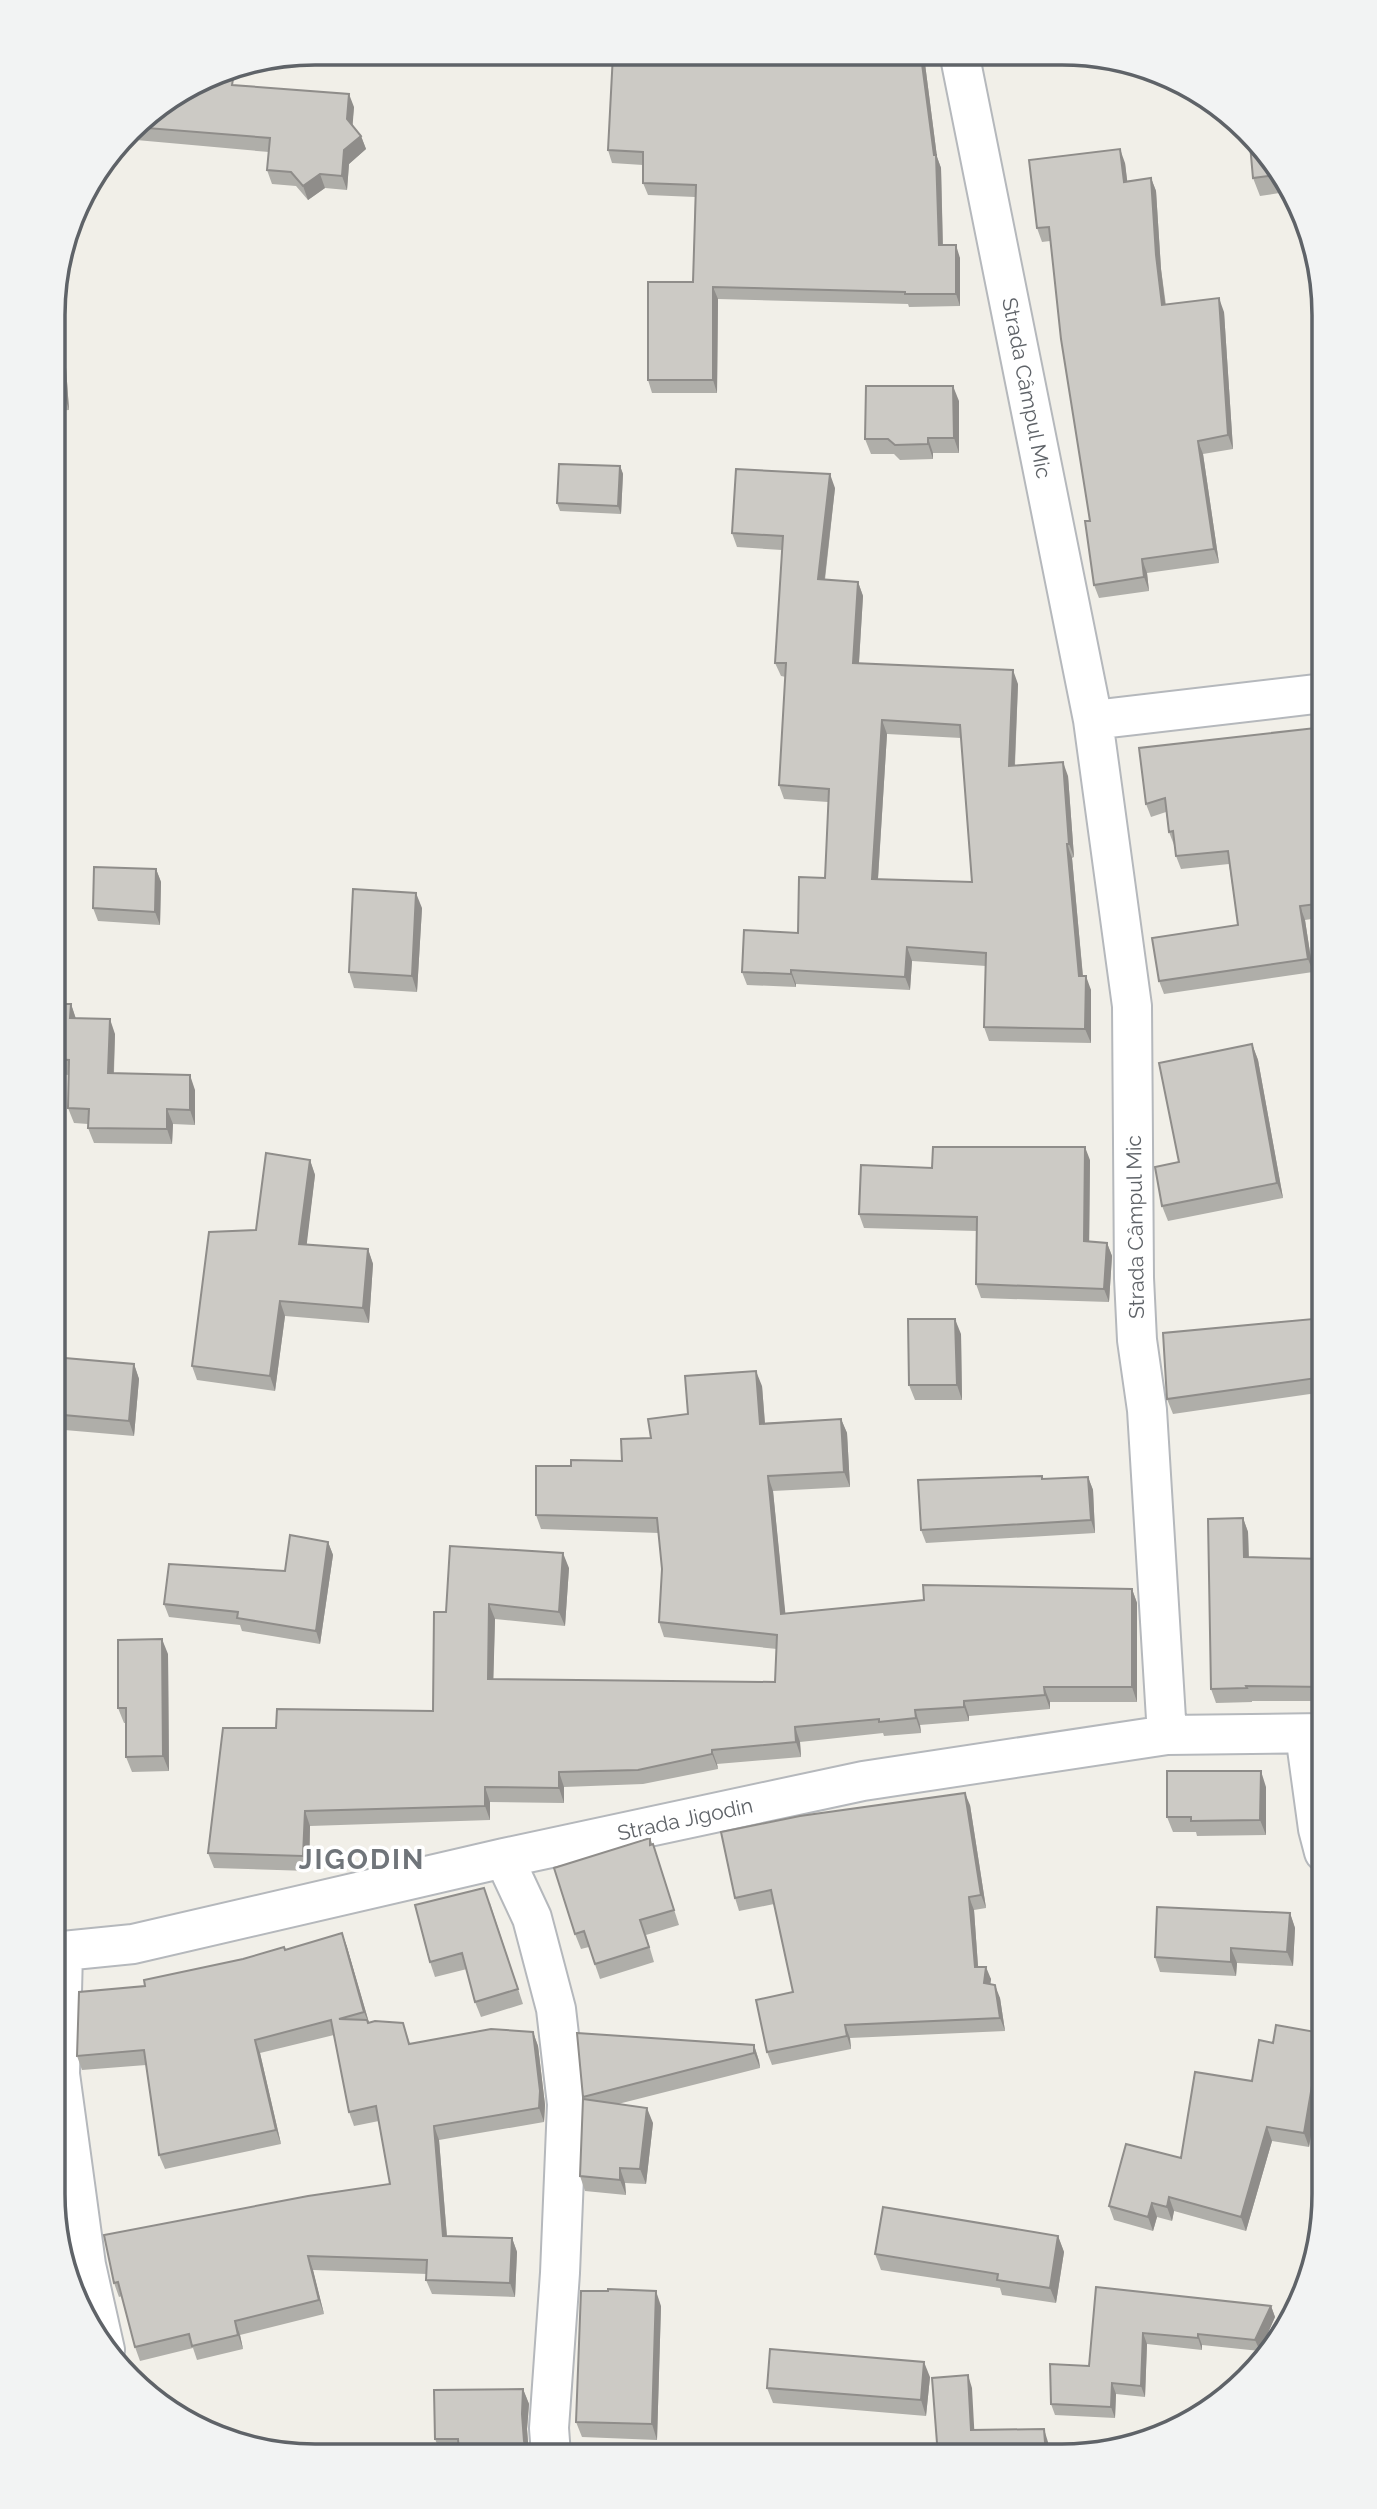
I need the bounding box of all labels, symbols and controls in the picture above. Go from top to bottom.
street label: Strada Câmpul Mic [997,295,1057,481]
street label: Strada Câmpul Mic [1121,1135,1149,1319]
street label: Strada Jigodin [615,1792,755,1846]
district label: JIGODIN [299,1843,425,1876]

